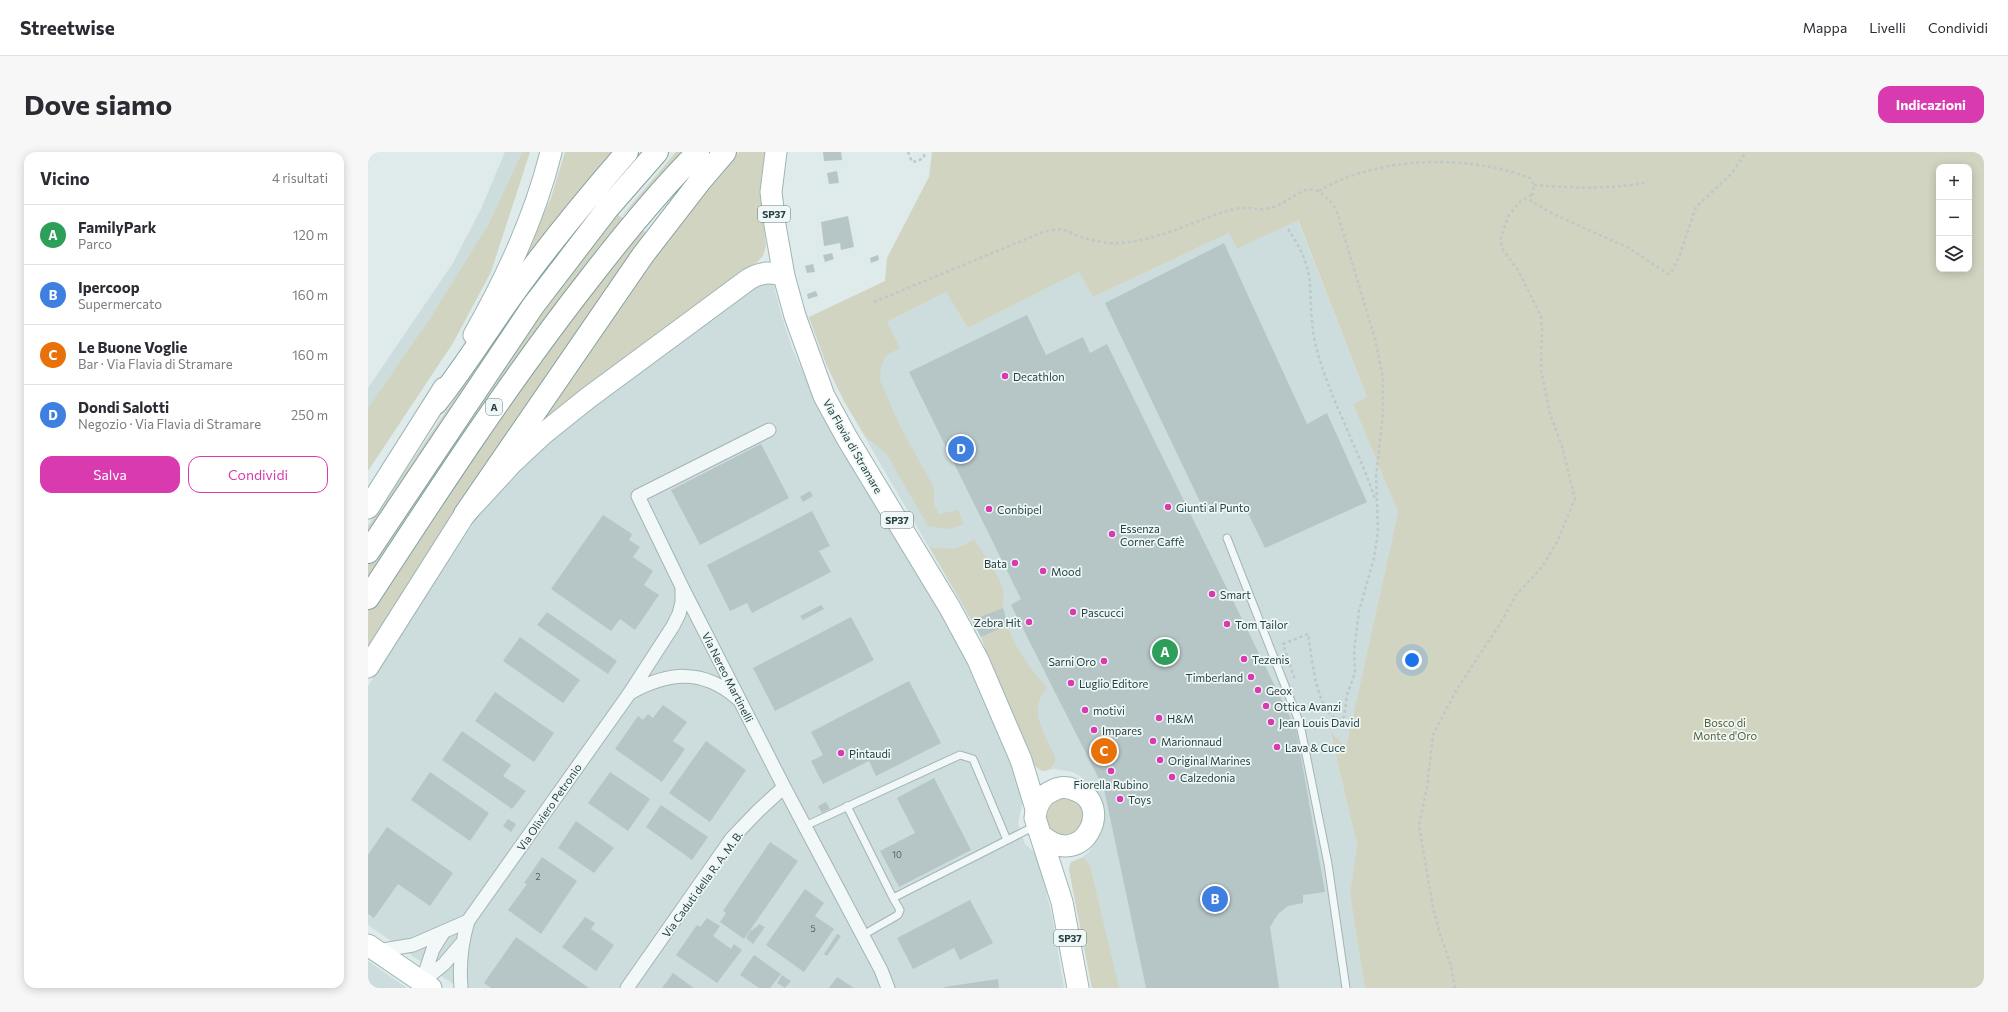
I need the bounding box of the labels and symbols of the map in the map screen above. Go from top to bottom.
road number: SP37 [758,206,790,222]
place label: Decathlon [1013,370,1065,383]
marker: Decathlon [1000,371,1010,381]
street label: Via Flavia di Stramare [821,396,885,496]
road number: A [486,399,502,415]
pin: D [948,434,974,464]
place label: Giunti al Punto [1176,501,1250,514]
marker: Giunti al Punto [1163,502,1173,512]
place label: Conbipel [997,503,1042,516]
marker: Conbipel [984,504,994,514]
road number: SP37 [881,512,913,528]
place label: Essenza Corner Caffè [1120,522,1185,548]
marker: Essenza Corner Caffè [1107,529,1117,539]
place label: Bata [984,557,1007,570]
marker: Bata [1010,558,1020,568]
place label: Mood [1051,565,1081,578]
marker: Mood [1038,566,1048,576]
place label: Smart [1220,588,1251,601]
marker: Smart [1207,589,1217,599]
place label: Pascucci [1081,606,1124,619]
marker: Pascucci [1068,607,1078,617]
place label: Zebra Hit [974,616,1021,629]
marker: Zebra Hit [1024,617,1034,627]
place label: Tom Tailor [1235,618,1289,631]
marker: Tom Tailor [1222,619,1232,629]
street label: Via Nereo Martinelli [700,630,756,724]
pin: A [1152,637,1178,667]
your location [1402,650,1422,670]
place label: Tezenis [1252,653,1289,666]
marker: Tezenis [1239,654,1249,664]
place label: Sarni Oro [1048,655,1096,668]
marker: Sarni Oro [1099,656,1109,666]
place label: Timberland [1186,671,1243,684]
marker: Timberland [1246,672,1256,682]
place label: Luglio Editore [1079,677,1149,690]
marker: Luglio Editore [1066,678,1076,688]
place label: Geox [1266,684,1292,697]
marker: Geox [1253,685,1263,695]
place label: Ottica Avanzi [1274,700,1341,713]
marker: Ottica Avanzi [1261,701,1271,711]
place label: motivi [1093,704,1125,717]
marker: motivi [1080,705,1090,715]
place label: H&M [1167,712,1194,725]
marker: H&M [1154,713,1164,723]
place label: Jean Louis David [1279,716,1360,730]
park label: Bosco di Monte d'Oro [1693,716,1757,742]
marker: Jean Louis David [1266,717,1276,727]
place label: Impares [1102,724,1142,737]
marker: Impares [1089,725,1099,735]
place label: Marionnaud [1161,735,1222,748]
pin: C [1091,736,1117,766]
marker: Marionnaud [1148,736,1158,746]
place label: Lava & Cuce [1285,741,1346,754]
marker: Lava & Cuce [1272,742,1282,752]
place label: Pintaudi [849,747,891,760]
marker: Pintaudi [836,748,846,758]
place label: Original Marines [1168,754,1250,767]
marker: Original Marines [1155,755,1165,765]
street label: Via Oliviero Petronio [514,761,584,853]
marker: Fiorella Rubino [1106,766,1116,776]
place label: Calzedonia [1180,771,1235,784]
marker: Calzedonia [1167,772,1177,782]
place label: Fiorella Rubino [1074,778,1149,791]
place label: Toys [1128,793,1151,806]
marker: Toys [1115,794,1125,804]
street label: Via Caduti della R. A. M. B. [659,828,745,940]
house number: 10 [892,849,902,860]
house number: 2 [536,871,541,882]
pin: B [1202,884,1228,914]
house number: 5 [810,923,816,934]
road number: SP37 [1054,930,1086,946]

